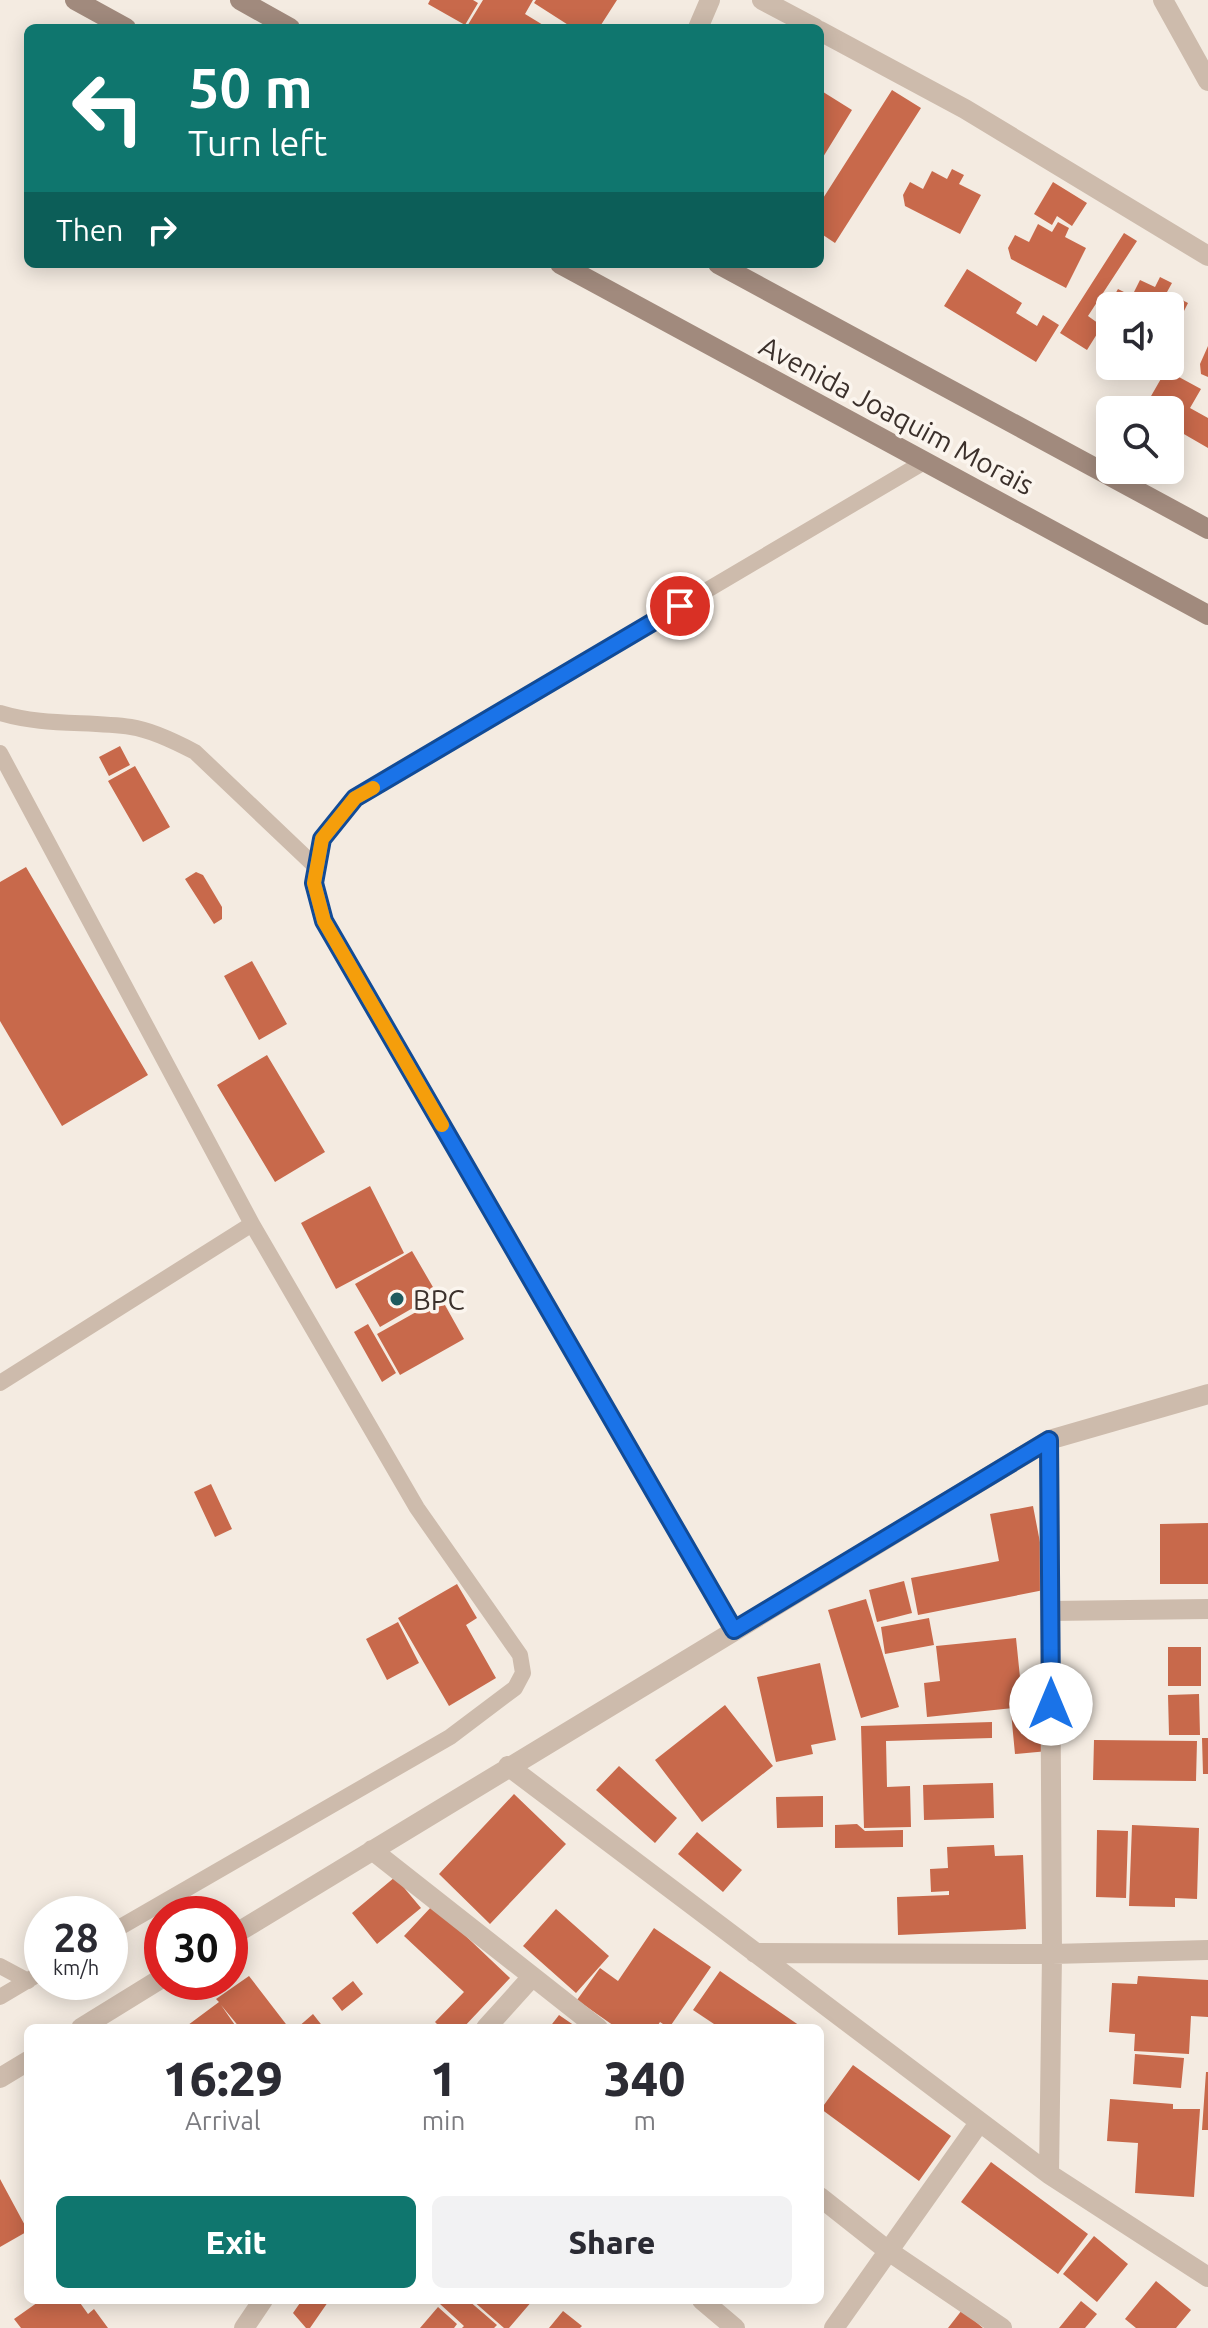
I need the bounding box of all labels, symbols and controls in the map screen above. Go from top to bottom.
icon: left [56,56,160,160]
text: 50 m [188,56,313,119]
text: Turn left [188,122,327,163]
icon: right [140,208,184,252]
text: Then [56,213,124,247]
map controls [1096,292,1184,484]
button: sound [1096,292,1184,380]
street label: Avenida Joaquim Morais [755,330,1039,500]
button: search [1096,396,1184,484]
pin [646,572,714,640]
icon: arrive [658,584,702,628]
place label: BPC [413,1284,465,1315]
marker: BPC [388,1290,406,1308]
position arrow [1009,1662,1093,1746]
speed limit sign: 30 [144,1896,248,2000]
text: 28 [53,1915,99,1960]
text: km/h [53,1956,99,1979]
text: 16:29 [163,2051,283,2105]
text: 1 [430,2051,457,2105]
text: 340 [604,2051,685,2105]
text: Arrival [185,2106,261,2135]
text: min [422,2106,465,2135]
text: m [633,2106,656,2135]
button: Exit [56,2196,416,2288]
button: Share [432,2196,792,2288]

